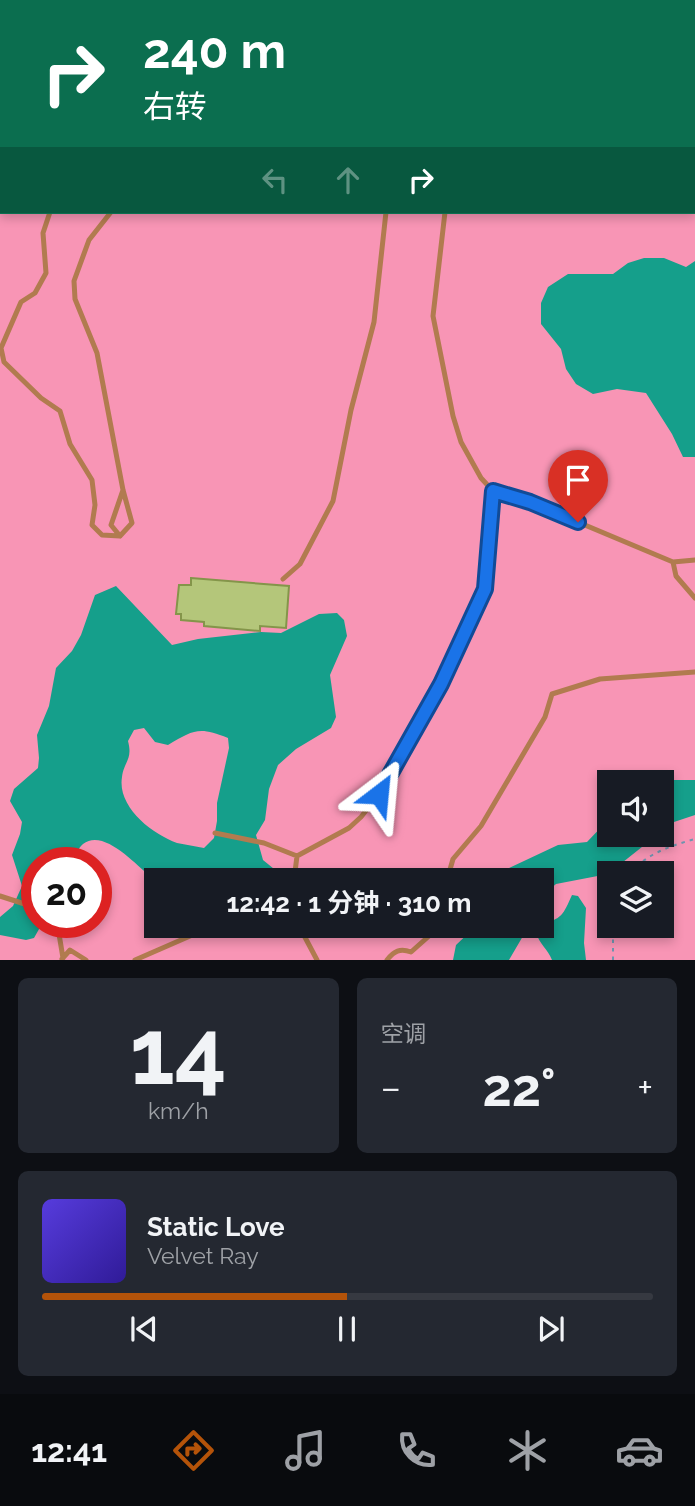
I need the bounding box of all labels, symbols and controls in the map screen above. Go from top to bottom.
text: 240 m [143,22,286,79]
icon: right [28,28,119,119]
text: 右转 [143,88,207,125]
icon: left [256,161,294,199]
icon: ahead [329,161,367,199]
icon: right [402,161,440,199]
pin [548,450,608,522]
icon: arrive [559,461,597,499]
position arrow [342,757,416,831]
map controls [597,770,674,938]
button: sound [597,770,674,847]
speed limit sign: 20 [21,847,112,938]
button: layers [597,861,674,938]
text: 12:42 · 1 分钟 · 310 m [227,888,471,918]
text: 14 [130,998,227,1105]
text: 空调 [381,1020,427,1047]
text: 22° [483,1057,556,1118]
text: − [381,1065,401,1110]
text: + [637,1065,653,1110]
text: km/h [148,1097,209,1124]
text: Static Love [147,1212,285,1242]
text: Velvet Ray [147,1242,259,1269]
icon: previous [125,1310,163,1348]
icon: pause [328,1310,366,1348]
icon: next [532,1310,570,1348]
icon: directions [169,1426,218,1475]
icon: music [281,1426,330,1475]
icon: phone [392,1426,441,1475]
icon: climate [503,1426,552,1475]
icon: car [615,1426,664,1475]
text: 12:41 [31,1432,107,1469]

